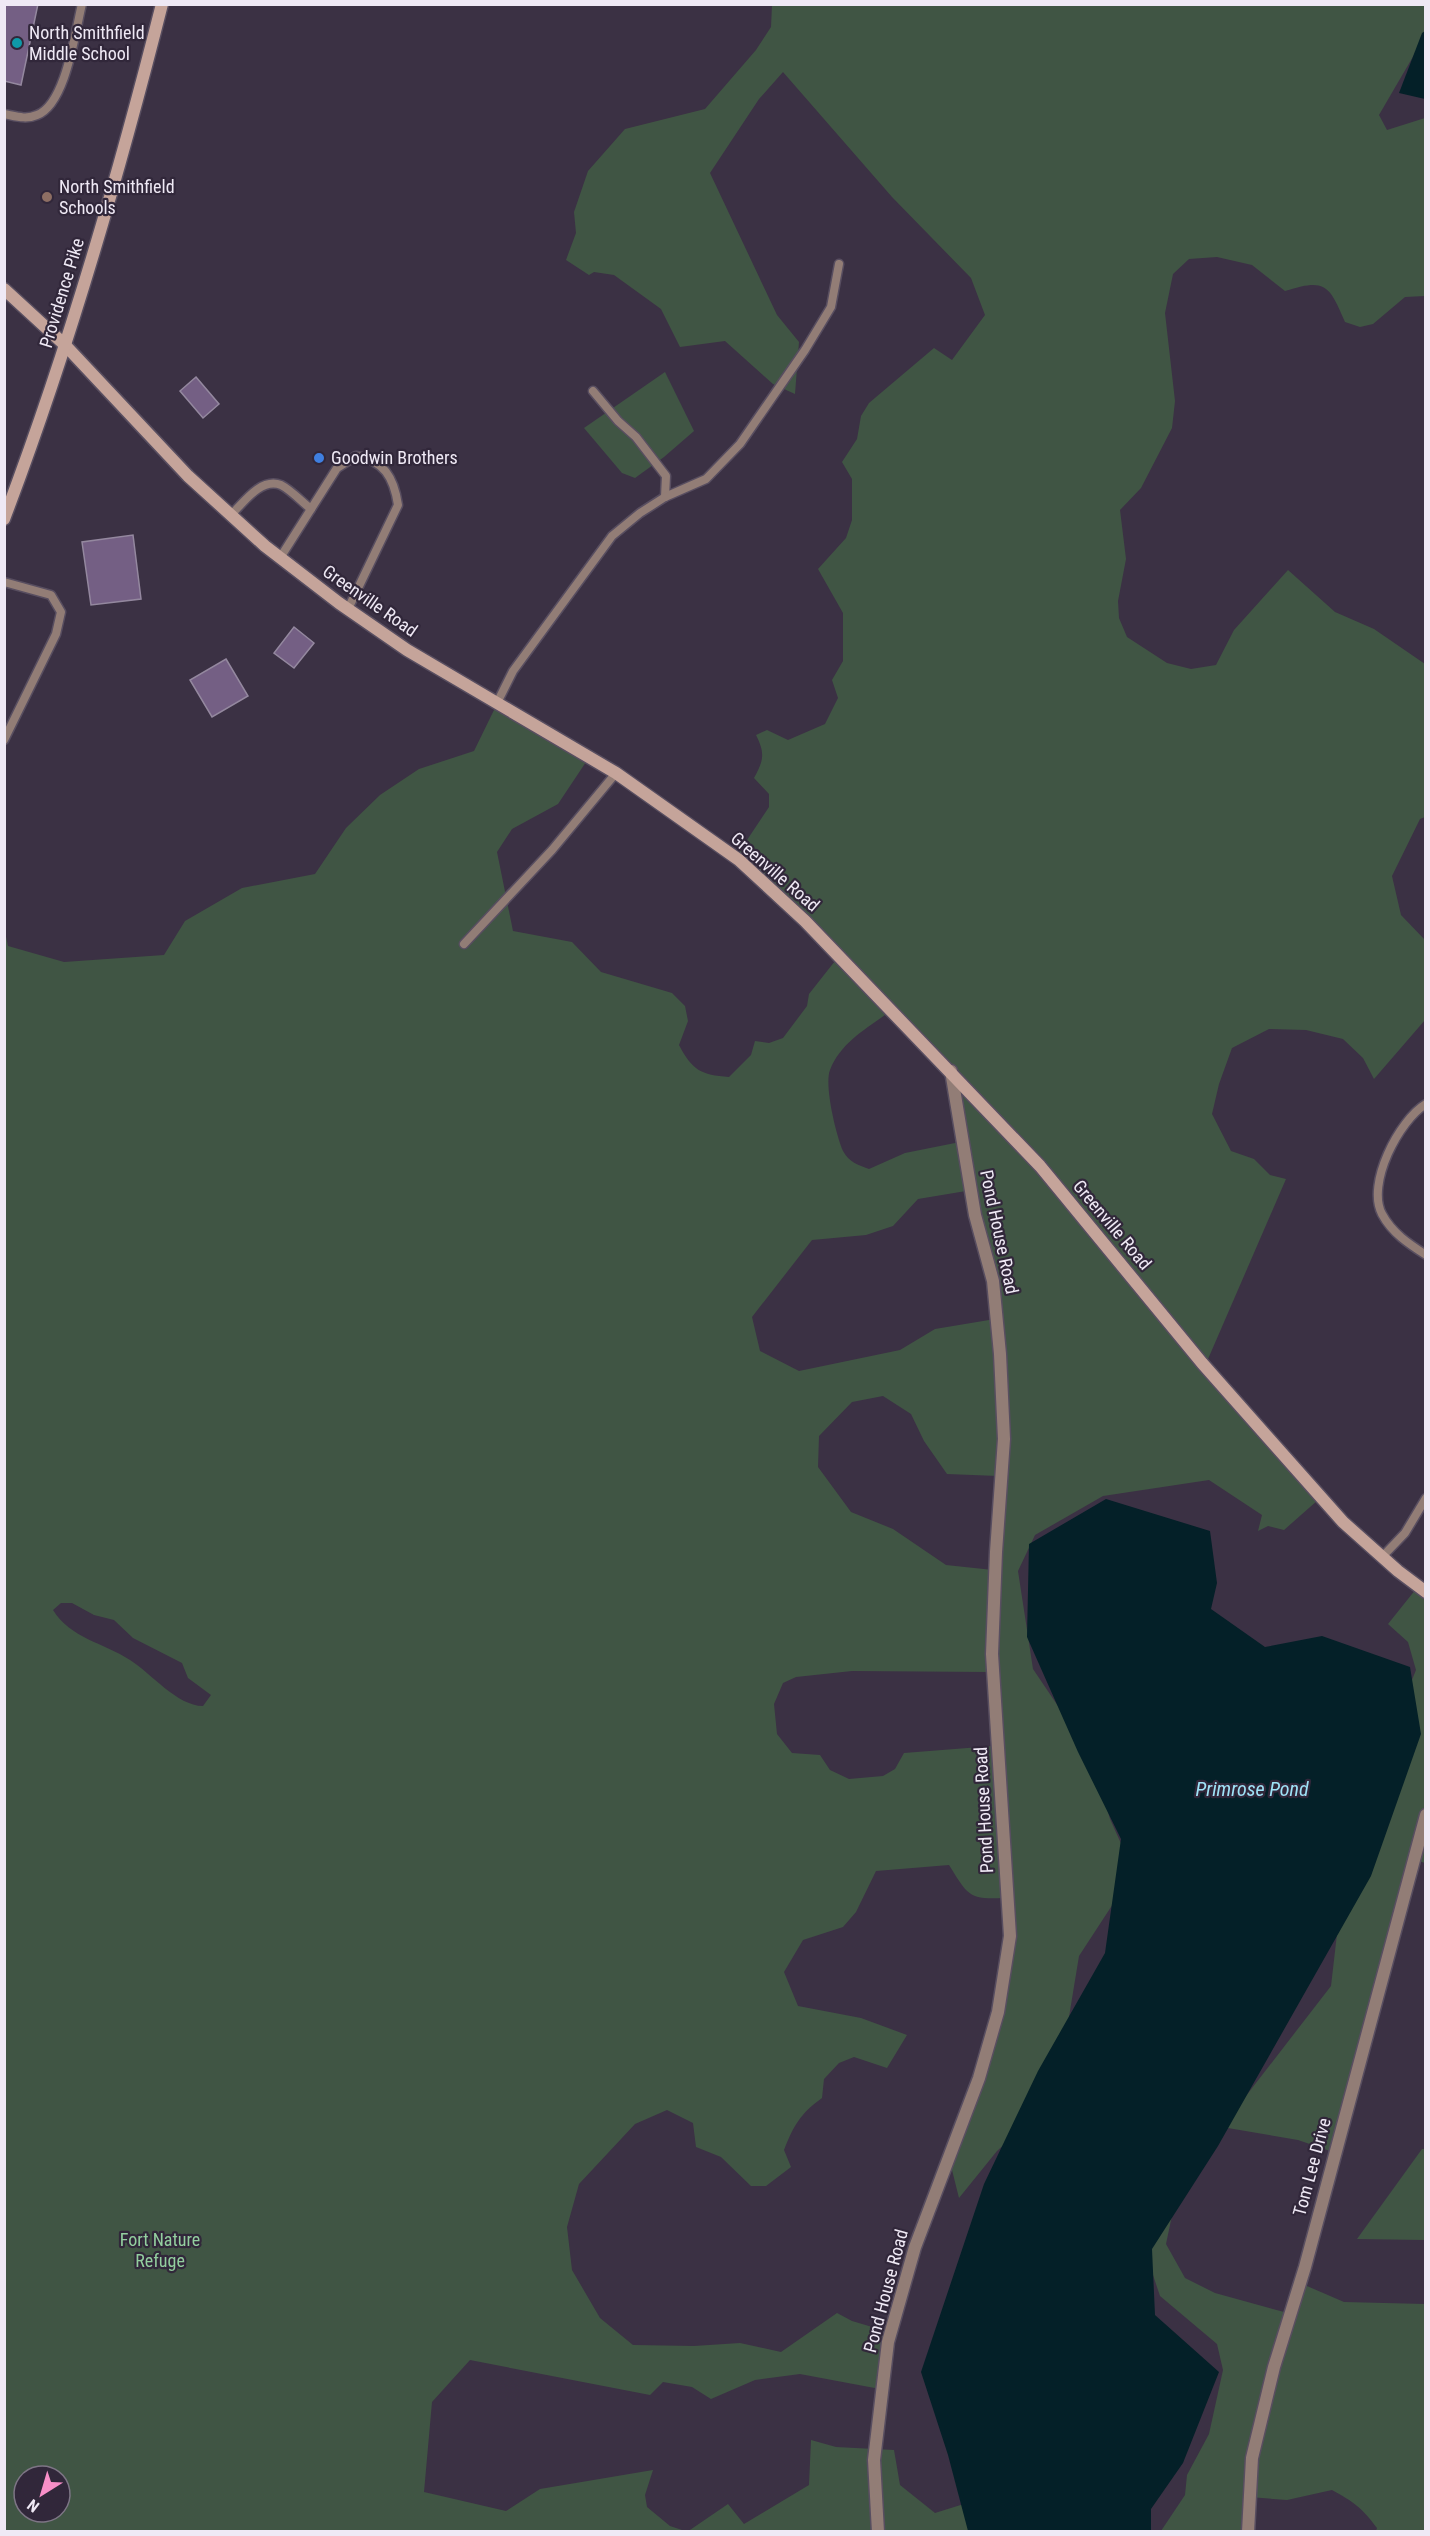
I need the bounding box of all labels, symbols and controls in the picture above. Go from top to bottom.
place label: North Smithfield Middle School [29,22,145,64]
marker: North Smithfield Middle School [10,36,24,50]
place label: North Smithfield Schools [59,176,175,218]
marker: North Smithfield Schools [40,190,54,204]
street label: Providence Pike [35,236,88,350]
place label: Goodwin Brothers [331,447,458,468]
marker: Goodwin Brothers [312,451,326,465]
street label: Greenville Road [319,560,422,641]
street label: Greenville Road [727,827,824,916]
street label: Pond House Road [976,1168,1023,1296]
street label: Greenville Road [1069,1176,1156,1274]
street label: Pond House Road [970,1746,997,1874]
water label: Primrose Pond [1195,1777,1309,1801]
street label: Tom Lee Drive [1288,2116,1335,2218]
street label: Pond House Road [859,2227,912,2355]
park label: Fort Nature Refuge [120,2229,200,2271]
north arrow [12,2464,72,2524]
text: N [24,2495,43,2516]

